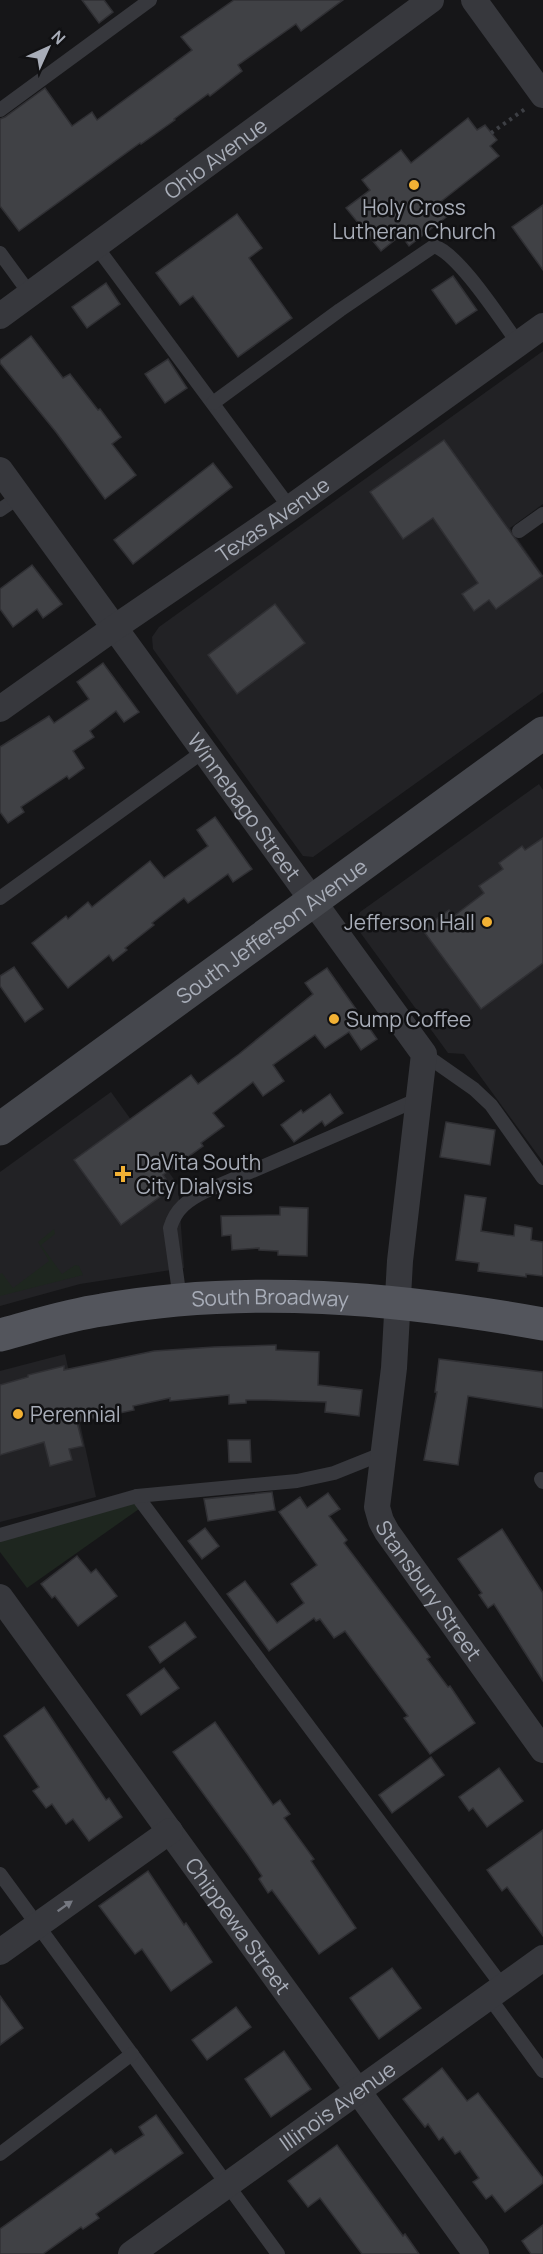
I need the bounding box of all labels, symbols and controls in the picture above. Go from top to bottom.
north arrow [18,18,78,78]
text: N [47,26,70,49]
street label: Ohio Avenue [158,111,272,205]
marker: Holy Cross Lutheran Church [407,178,421,192]
place label: Holy Cross Lutheran Church [332,193,496,245]
street label: Texas Avenue [210,470,335,569]
street label: Winnebago Street [181,727,307,886]
street label: South Jefferson Avenue [170,852,373,1010]
place label: Jefferson Hall [344,908,475,936]
marker: Jefferson Hall [480,915,494,929]
place label: Sump Coffee [346,1005,471,1033]
marker: Sump Coffee [327,1012,341,1026]
place label: DaVita South City Dialysis [136,1148,261,1200]
marker: DaVita South City Dialysis [114,1165,132,1183]
street label: South Broadway [191,1282,350,1313]
place label: Perennial [30,1400,121,1428]
marker: Perennial [11,1407,25,1421]
street label: Stansbury Street [369,1515,488,1666]
street label: Chippewa Street [179,1852,297,2000]
one-way arrow [56,1900,72,1912]
street label: Illinois Avenue [274,2055,401,2157]

